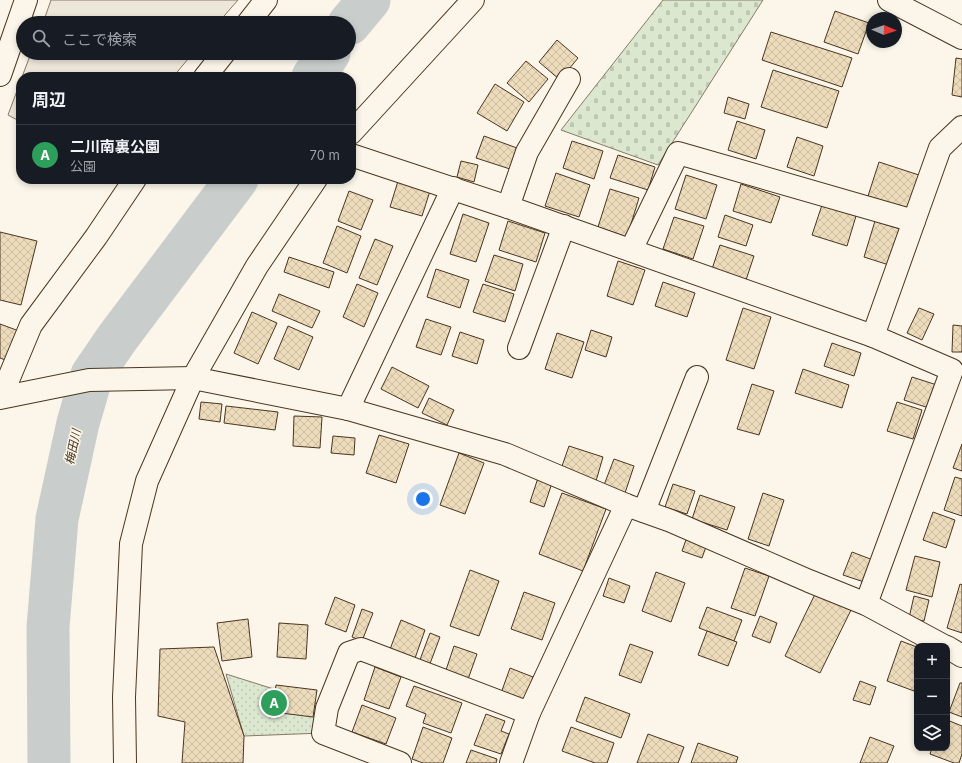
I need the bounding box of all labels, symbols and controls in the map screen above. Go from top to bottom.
north arrow [866,12,902,48]
search box [16,16,356,60]
icon: search [30,27,52,49]
text: ここで検索 [62,30,137,49]
text: 周辺 [32,90,66,110]
text: 二川南裏公園 [70,137,160,156]
text: A [40,147,50,163]
text: 70 m [310,147,340,163]
text: 公園 [70,158,96,174]
water label: 梅田川 [61,426,84,466]
your location [413,489,433,509]
map controls [914,643,950,751]
button: + [914,643,950,679]
button: − [914,679,950,715]
pin: A [261,688,287,718]
button: layers [914,715,950,751]

